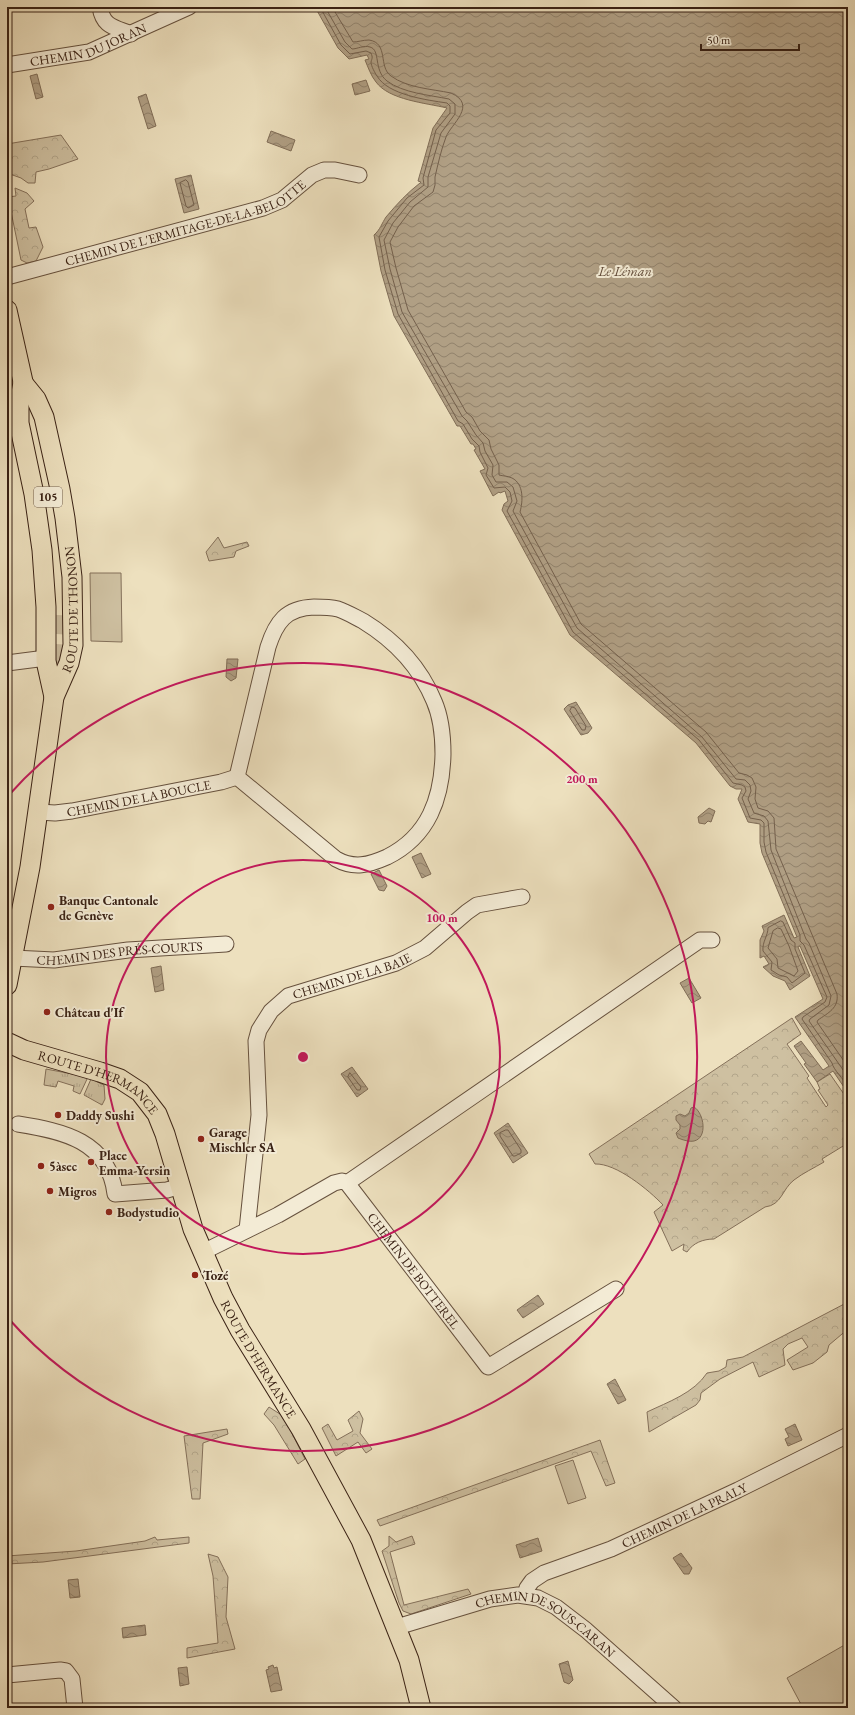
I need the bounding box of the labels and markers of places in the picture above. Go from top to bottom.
place label: Banque Cantonale de Genève [59,892,159,924]
marker: Banque Cantonale de Genève [46,902,56,912]
place label: Château d'If [55,1004,125,1021]
marker: Château d'If [42,1007,52,1017]
centre of rings [296,1050,310,1064]
place label: Daddy Sushi [66,1107,135,1124]
marker: Daddy Sushi [53,1110,63,1120]
place label: Garage Mischler SA [209,1124,276,1156]
marker: Garage Mischler SA [196,1134,206,1144]
place label: Place Emma-Yersin [99,1147,171,1179]
marker: Place Emma-Yersin [86,1157,96,1167]
place label: 5àsec [49,1158,78,1175]
marker: 5àsec [36,1161,46,1171]
place label: Migros [58,1183,97,1200]
marker: Migros [45,1186,55,1196]
place label: Bodystudio [117,1204,180,1221]
marker: Bodystudio [104,1207,114,1217]
place label: Tozé [203,1267,229,1284]
marker: Tozé [190,1270,200,1280]

